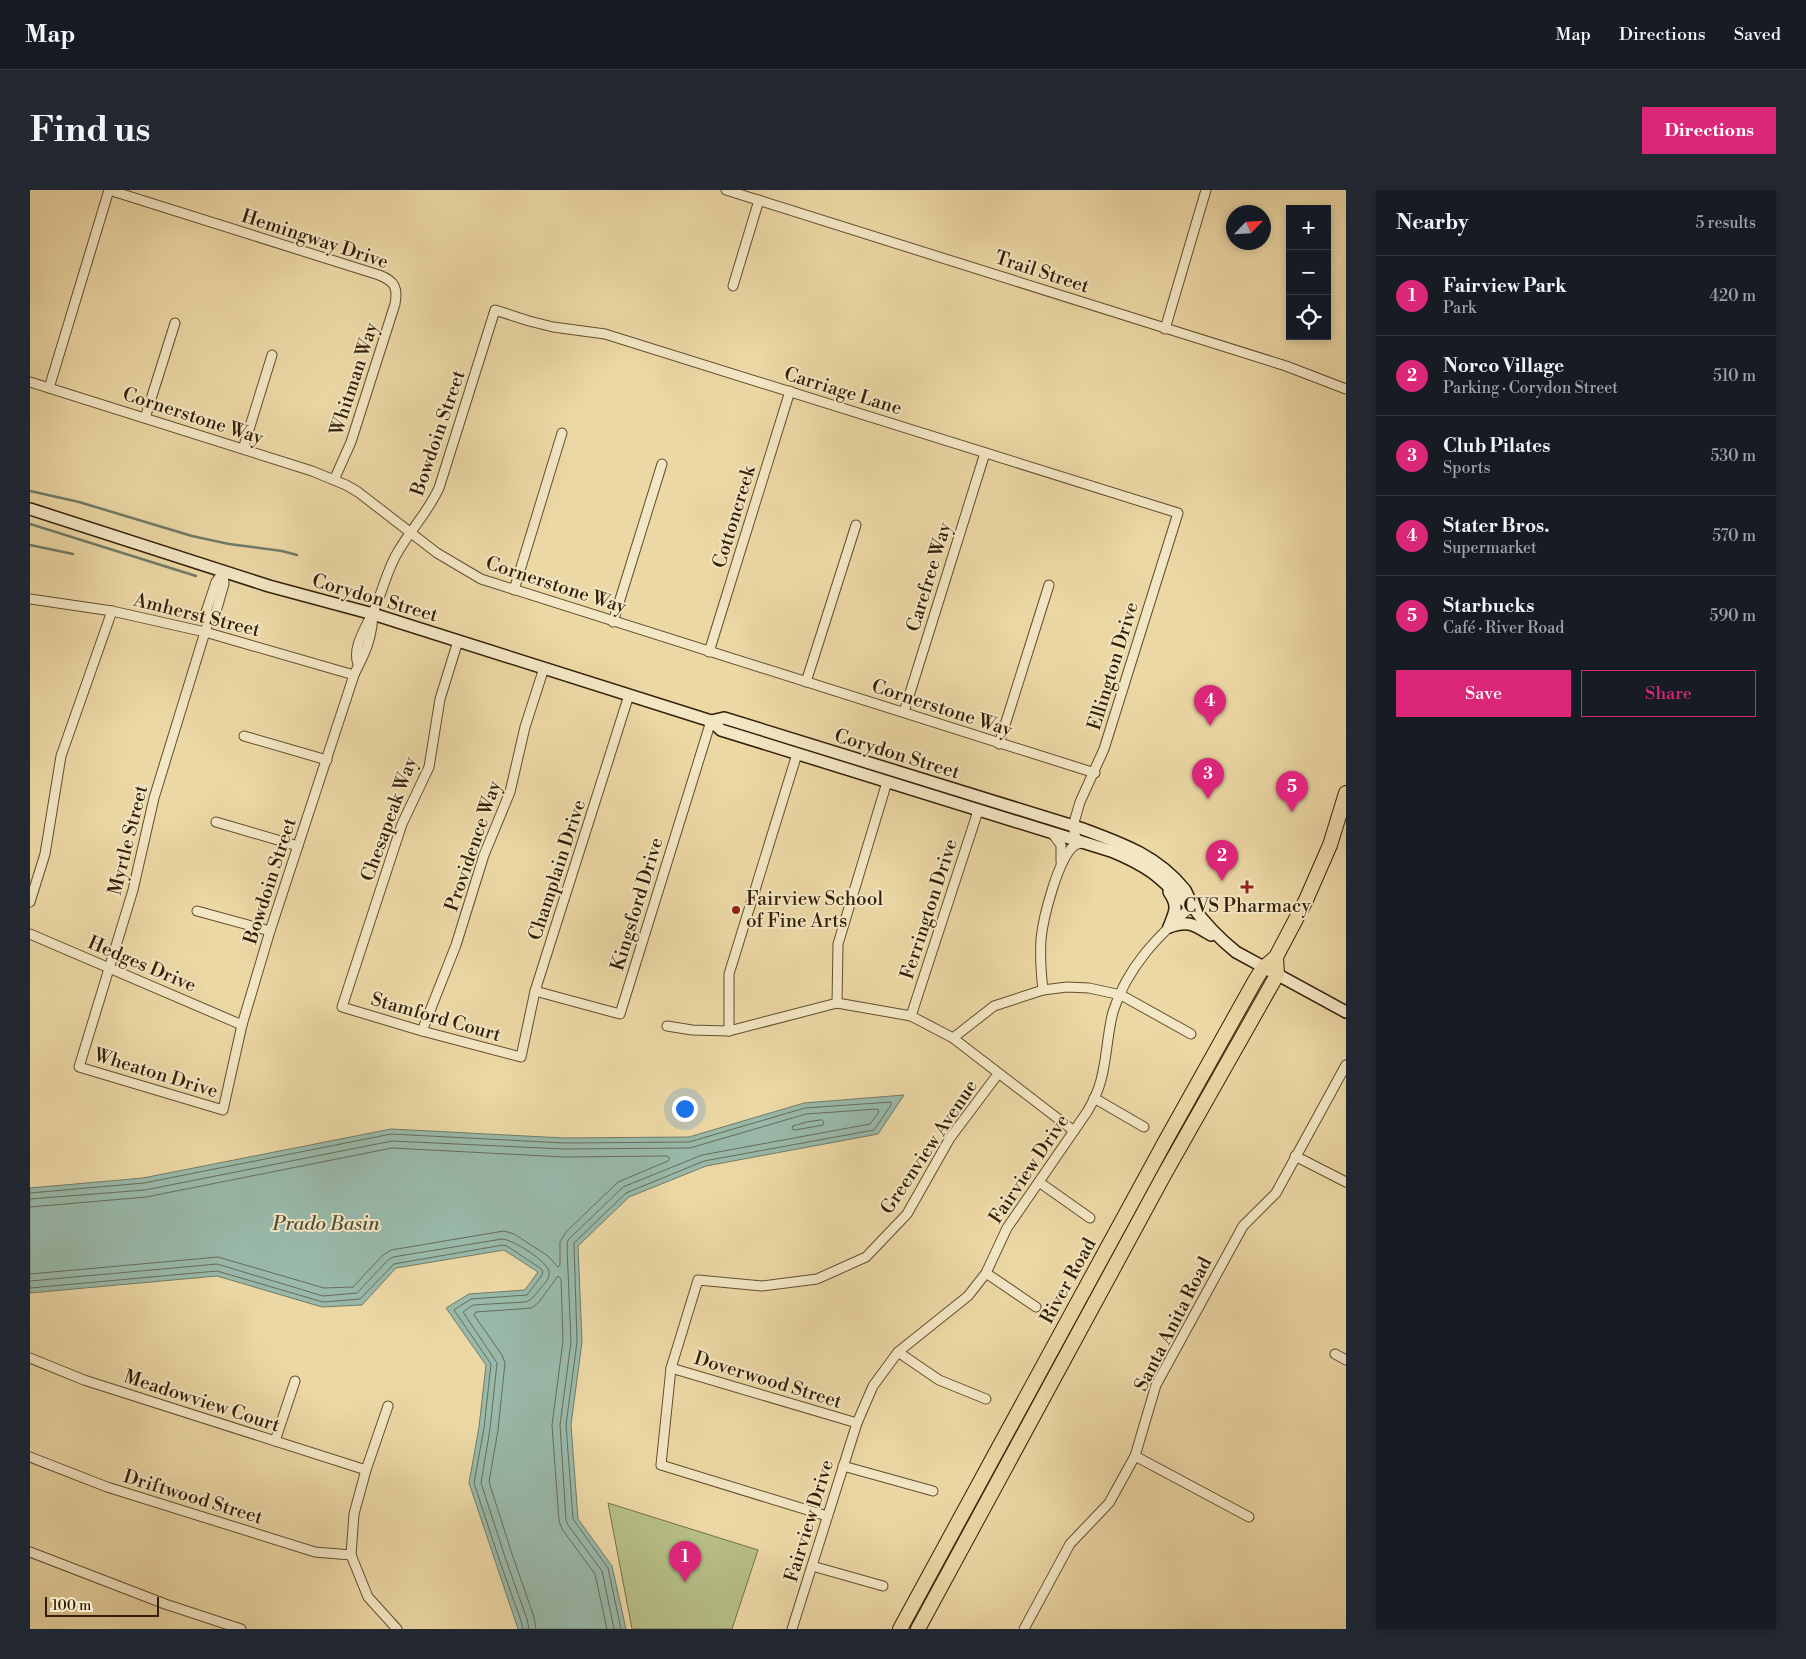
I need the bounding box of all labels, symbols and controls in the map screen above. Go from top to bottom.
text: Map [25,20,75,50]
text: Map [1555,23,1591,46]
text: Directions [1619,23,1706,46]
text: Saved [1734,23,1781,46]
button: Directions [1642,107,1776,154]
text: Find us [30,109,150,152]
street label: Hemingway Drive [238,204,392,274]
north arrow [1226,205,1271,250]
map controls [1286,205,1331,340]
button: + [1286,205,1331,250]
text: Nearby [1396,210,1469,236]
text: 5 results [1695,213,1756,233]
street label: Trail Street [992,245,1092,299]
button: − [1286,250,1331,295]
text: Fairview Park [1443,274,1567,298]
text: 1 [1408,286,1416,306]
text: 420 m [1709,286,1756,306]
button: locate [1286,295,1331,340]
text: Park [1443,298,1476,318]
street label: Whitman Way [324,319,384,440]
text: Norco Village [1443,354,1564,378]
street label: Carriage Lane [781,362,905,420]
text: 2 [1407,366,1417,386]
text: 510 m [1713,366,1756,386]
street label: Bowdoin Street [405,367,471,500]
text: Parking · Corydon Street [1443,378,1618,398]
street label: Cornerstone Way [120,382,267,450]
text: Club Pilates [1443,434,1550,458]
text: 3 [1407,446,1417,466]
text: 530 m [1710,446,1756,466]
text: Sports [1443,458,1490,478]
street label: Cottoncreek [707,462,761,571]
text: Stater Bros. [1443,514,1549,538]
street label: Carefree Way [901,519,957,635]
text: 4 [1407,526,1417,546]
text: 570 m [1712,526,1756,546]
text: Supermarket [1443,538,1537,558]
street label: Cornerstone Way [483,551,630,619]
street label: Corydon Street [309,569,441,628]
street label: Amherst Street [130,587,263,642]
text: Starbucks [1443,594,1534,618]
street label: Ellington Drive [1082,599,1144,733]
text: 5 [1407,606,1417,626]
text: 590 m [1710,606,1756,626]
text: Café · River Road [1443,618,1564,638]
button: Save [1396,670,1571,717]
button: Share [1581,670,1756,717]
street label: Cornerstone Way [869,674,1016,742]
pin: 4 [1194,685,1226,726]
street label: Corydon Street [831,724,963,785]
street label: Chesapeak Way [355,753,423,884]
pin: 3 [1192,758,1224,799]
pin: 5 [1276,771,1308,812]
street label: Providence Way [439,777,507,914]
street label: Myrtle Street [103,782,153,897]
street label: Champlain Drive [523,797,591,943]
street label: Bowdoin Street [238,815,302,948]
street label: Kingsford Drive [605,835,669,973]
street label: Ferrington Drive [895,836,963,982]
pin: 2 [1206,840,1238,881]
marker: CVS Pharmacy [1241,881,1253,893]
place label: Fairview School of Fine Arts [746,887,883,933]
place label: CVS Pharmacy [1183,894,1311,918]
marker: Fairview School of Fine Arts [730,904,742,916]
street label: Hedges Drive [84,930,200,998]
street label: Stamford Court [368,987,504,1047]
street label: Wheaton Drive [90,1042,221,1103]
street label: Greenview Avenue [875,1075,983,1219]
your location [672,1096,698,1122]
street label: Fairview Drive [984,1110,1074,1228]
water label: Prado Basin [271,1212,380,1237]
street label: River Road [1035,1234,1101,1328]
street label: Santa Anita Road [1129,1253,1217,1395]
street label: Doverwood Street [691,1346,845,1414]
street label: Meadowview Court [121,1364,283,1438]
street label: Fairview Drive [779,1457,839,1585]
street label: Driftwood Street [120,1464,266,1530]
pin: 1 [669,1541,701,1582]
scale bar [45,1594,159,1617]
text: 100 m [52,1597,91,1615]

